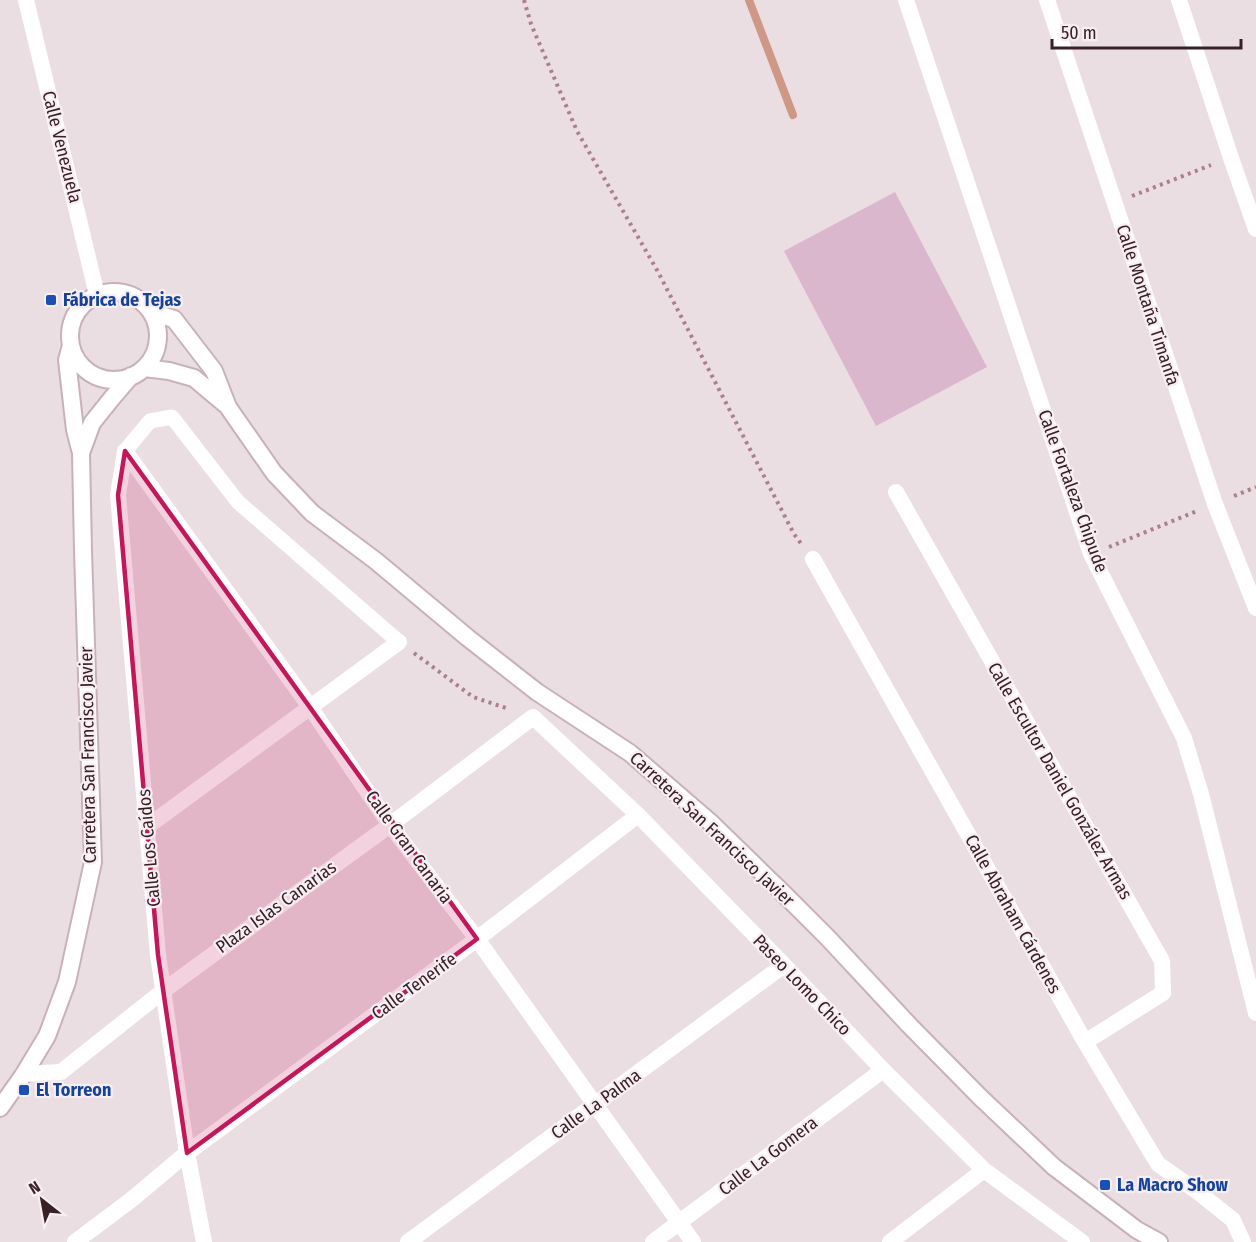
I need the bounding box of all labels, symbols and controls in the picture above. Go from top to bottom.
scale bar [1052,12,1241,50]
text: 50 m [1061,22,1097,44]
street label: Calle Venezuela [37,89,87,206]
street label: Calle Montaña Timanfa [1112,222,1184,388]
place label: Fábrica de Tejas [63,289,181,311]
marker: Fábrica de Tejas [44,293,58,307]
street label: Calle Fortaleza Chipude [1033,407,1113,575]
street label: Carretera San Francisco Javier [75,646,101,864]
street label: Calle Escultor Daniel González Armas [983,659,1137,904]
street label: Carretera San Francisco Javier [625,747,799,912]
street label: Calle Gran Canaria [361,786,458,908]
street label: Calle Los Caídos [133,788,165,908]
street label: Calle Abraham Cárdenes [960,831,1066,998]
street label: Plaza Islas Canarias [211,856,341,958]
street label: Paseo Lomo Chico [748,930,856,1040]
street label: Calle Tenerife [367,948,461,1024]
street label: Calle La Palma [547,1064,645,1144]
place label: El Torreon [36,1079,111,1101]
marker: El Torreon [17,1083,31,1097]
street label: Calle La Gomera [714,1112,822,1200]
north arrow [12,1170,72,1230]
place label: La Macro Show [1117,1174,1229,1196]
text: N [26,1177,44,1198]
marker: La Macro Show [1098,1178,1112,1192]

